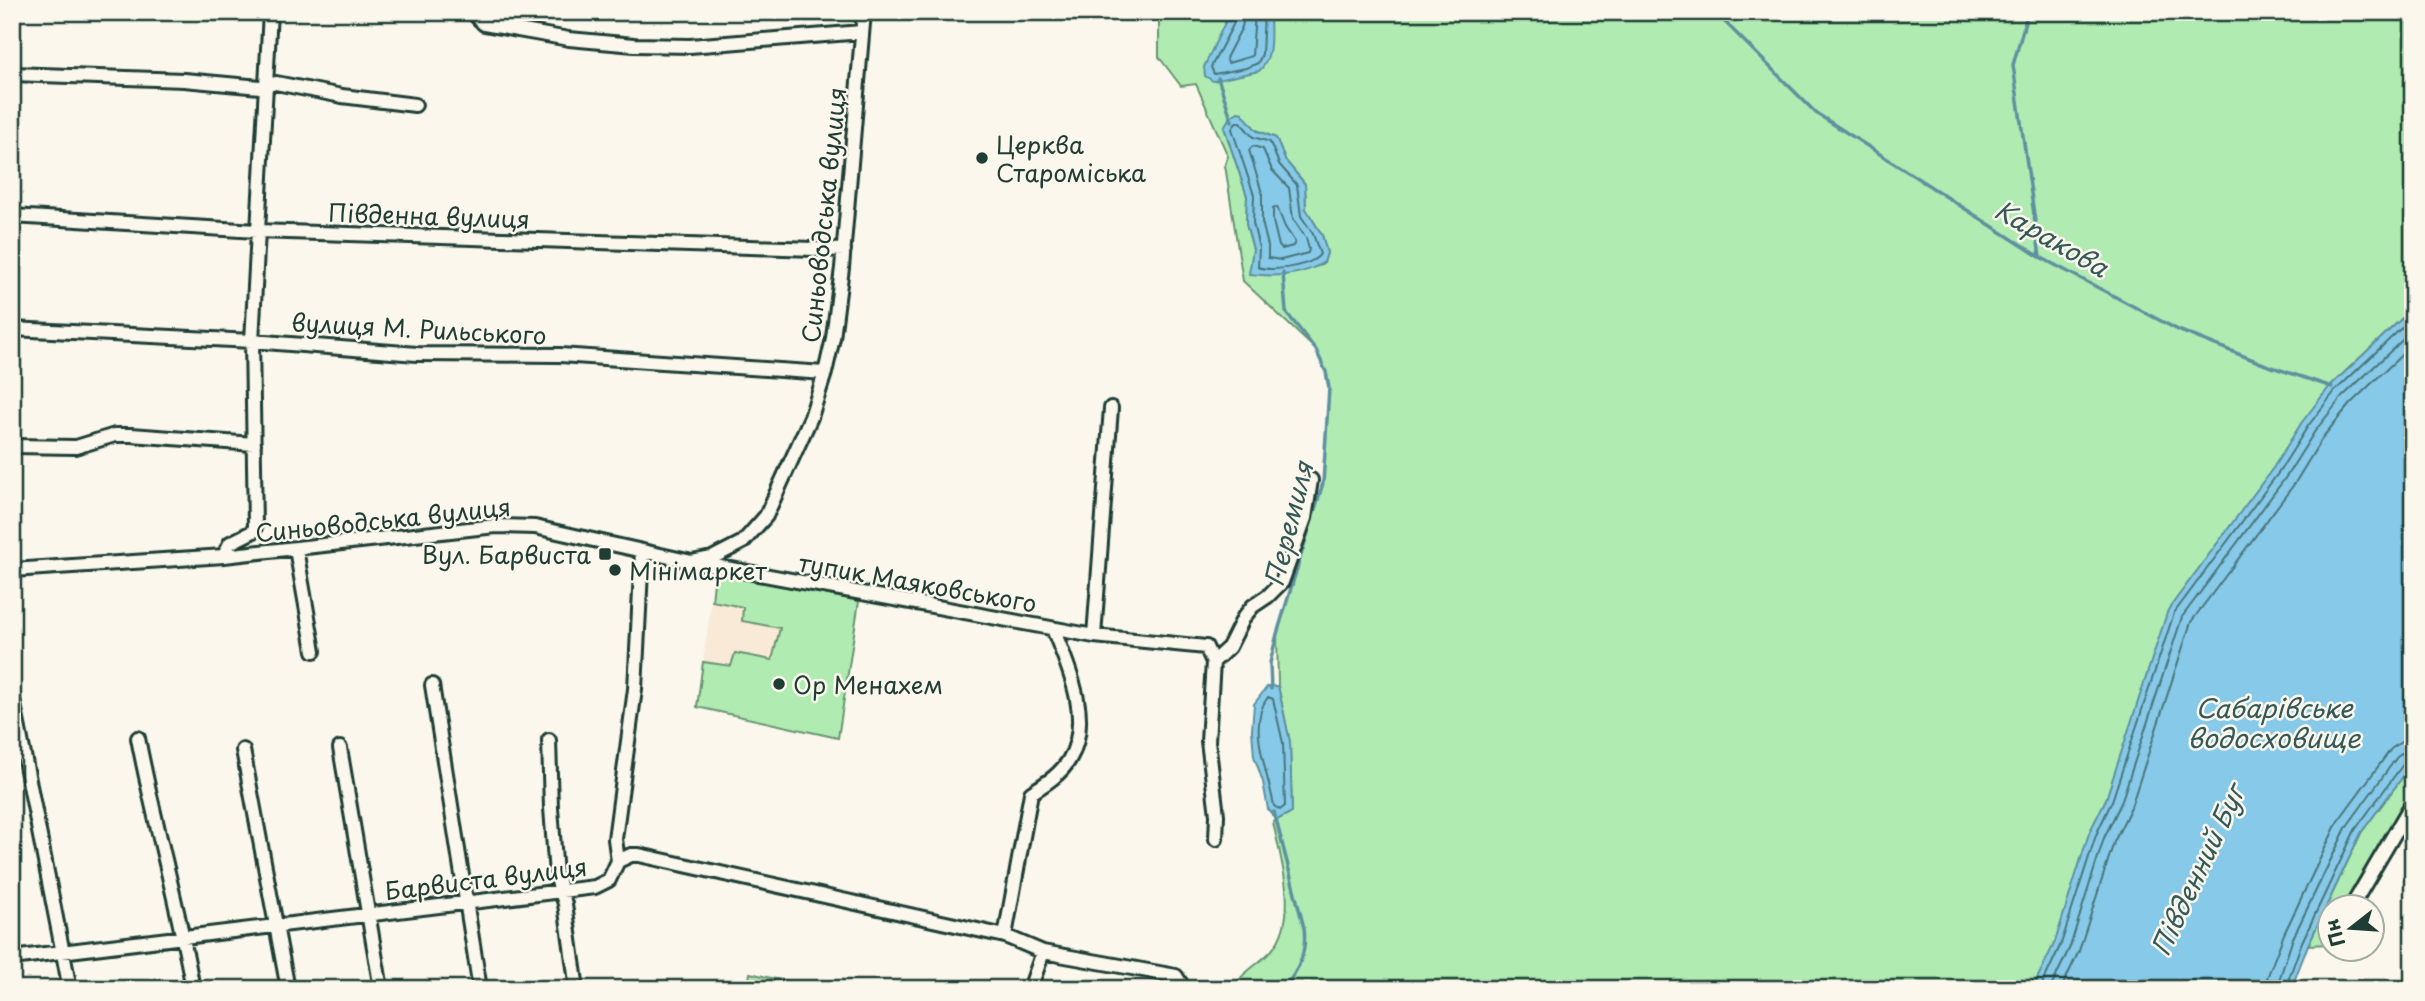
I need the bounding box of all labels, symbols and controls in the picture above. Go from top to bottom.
street label: Синьоводська вулиця [792,85,854,345]
place label: Церква Староміська [996,126,1146,190]
marker: Церква Староміська [974,150,990,166]
water label: Каракова [1988,190,2117,287]
street label: Південна вулиця [328,193,530,237]
street label: вулиця М. Рильського [291,303,547,353]
water label: Перемиля [1254,456,1323,590]
street label: Синьоводська вулиця [253,488,513,550]
place label: Вул. Барвиста [422,536,591,572]
street label: тупик Маяковського [796,543,1040,621]
marker: Вул. Барвиста [597,546,613,562]
place label: Мінімаркет [629,552,767,588]
marker: Мінімаркет [607,562,623,578]
place label: Ор Менахем [793,666,943,702]
marker: Ор Менахем [771,676,787,692]
water label: Сабарівське водосховище [2187,688,2362,757]
water label: Південний Буг [2140,775,2255,962]
street label: Барвиста вулиця [383,848,589,908]
north arrow [2316,892,2386,962]
text: Пн [2316,916,2351,951]

